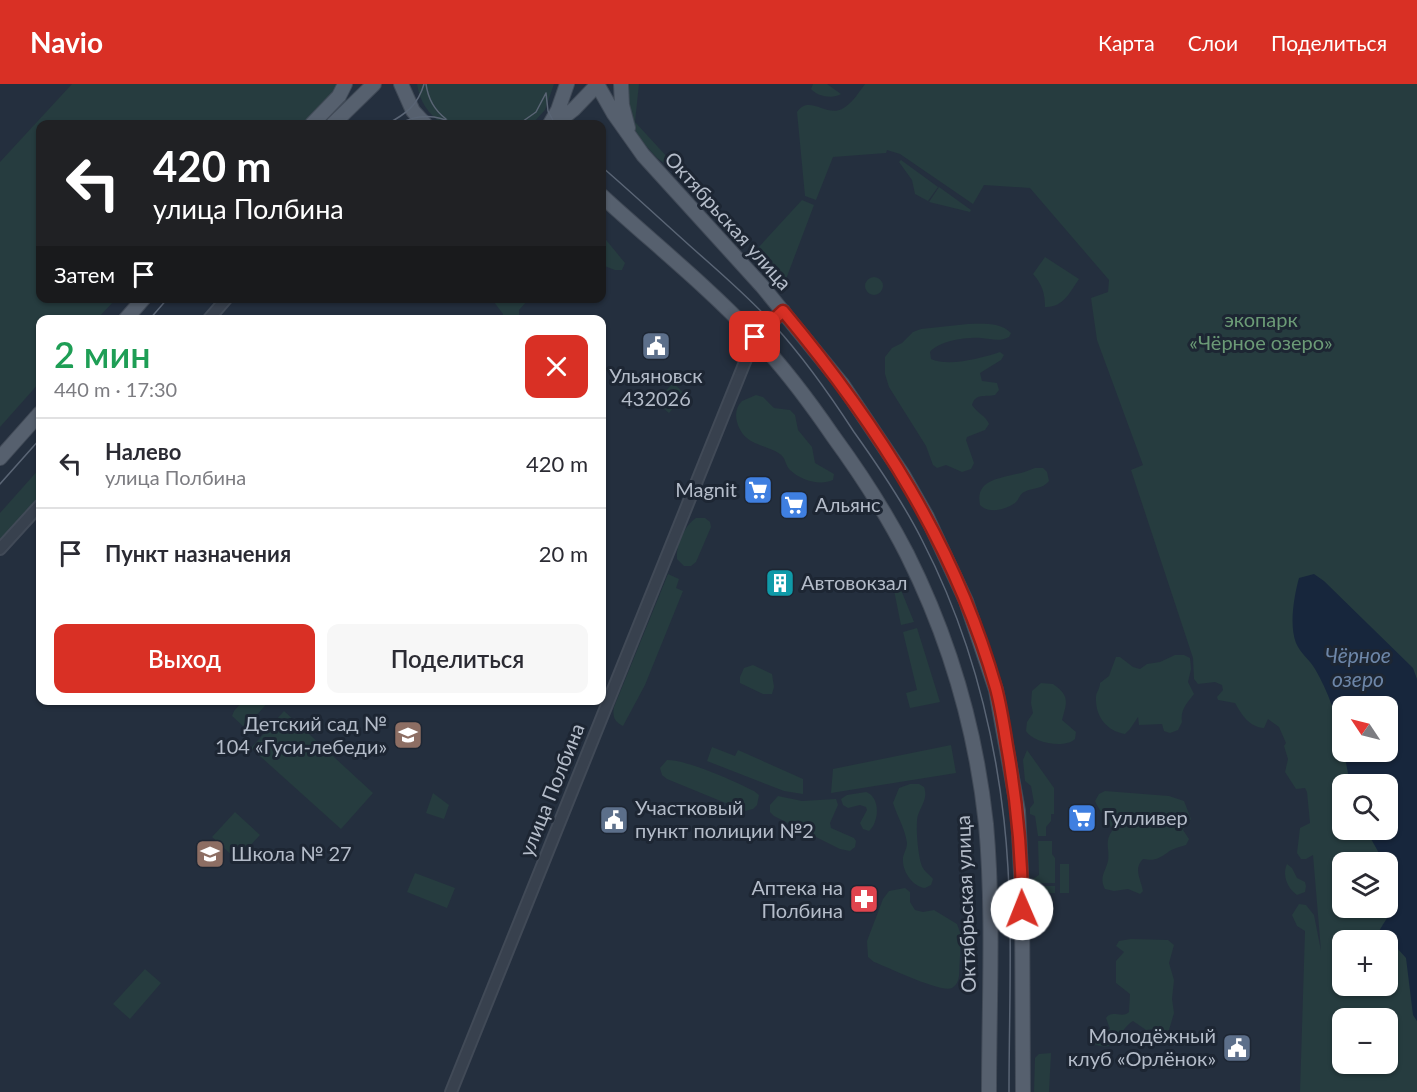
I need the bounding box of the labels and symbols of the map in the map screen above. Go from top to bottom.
street label: Октябрьская улица [660,146,797,294]
park label: экопарк «Чёрное озеро» [1189,307,1333,354]
pin [729,311,780,362]
public building icon: Ульяновск 432026 [640,330,672,362]
place label: Ульяновск 432026 [609,363,703,410]
supermarket icon: Magnit [742,474,774,506]
place label: Magnit [675,477,737,501]
supermarket icon: Альянс [778,489,810,521]
place label: Альянс [815,492,881,516]
building icon: Автовокзал [764,567,796,599]
place label: Автовокзал [801,570,908,594]
water label: Чёрное озеро [1325,642,1391,691]
north arrow [1332,696,1398,762]
place label: Детский сад № 104 «Гуси-лебеди» [215,711,387,758]
school or university icon: Детский сад № 104 «Гуси-лебеди» [392,719,424,751]
street label: улица Полбина [513,720,589,860]
place label: Участковый пункт полиции №2 [635,795,814,842]
supermarket icon: Гулливер [1066,802,1098,834]
public building icon: Участковый пункт полиции №2 [598,804,630,836]
place label: Гулливер [1103,805,1188,829]
street label: Октябрьская улица [950,815,980,993]
school or university icon: Школа № 27 [194,838,226,870]
place label: Школа № 27 [231,841,352,865]
place label: Аптека на Полбина [751,875,843,922]
position arrow [990,877,1054,941]
pharmacy icon: Аптека на Полбина [848,883,880,915]
place label: Молодёжный клуб «Орлёнок» [1068,1023,1216,1070]
public building icon: Молодёжный клуб «Орлёнок» [1221,1032,1253,1064]

